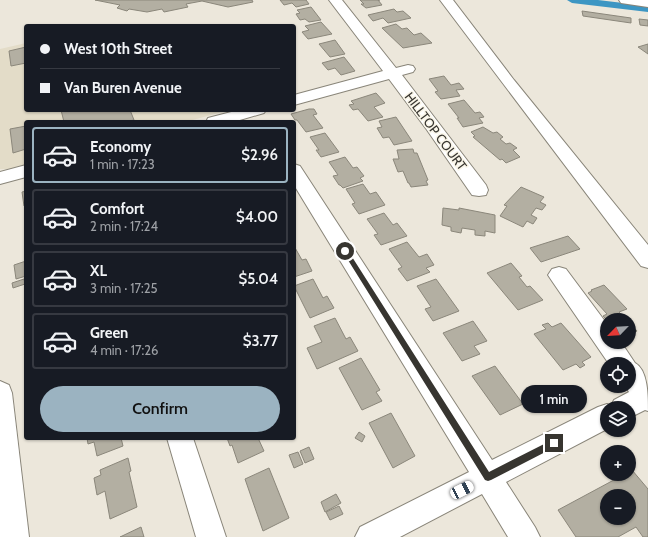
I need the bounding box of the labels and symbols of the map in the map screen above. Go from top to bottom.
street label: HILLTOP COURT [401,89,471,173]
route start [336,242,354,260]
north arrow [600,313,636,349]
callout: 1 min [521,385,587,413]
route end [545,434,563,452]
car [449,479,475,501]

